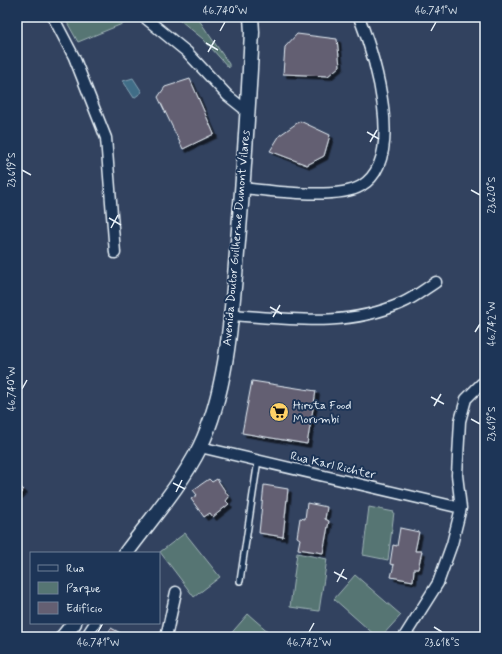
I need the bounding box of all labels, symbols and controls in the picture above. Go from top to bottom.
text: 46.740°W [203,4,247,18]
text: 46.741°W [415,4,457,18]
street label: Avenida Doutor Guilherme Dumont Vilares [220,129,254,347]
text: 23.619°S [5,152,19,188]
text: 23.620°S [485,176,499,213]
text: 46.742°W [485,302,499,346]
text: 46.740°W [5,367,19,411]
place label: Hirota Food Morumbi [293,398,352,428]
supermarket icon: Hirota Food Morumbi [268,401,290,423]
text: 23.619°S [485,406,499,442]
street label: Rua Karl Richter [289,448,377,484]
legend [30,552,160,624]
text: Rua [66,561,84,577]
text: Parque [66,581,101,597]
text: Edifício [66,601,102,617]
text: 46.741°W [77,636,119,650]
text: 46.742°W [287,636,331,650]
text: 23.618°S [424,636,460,650]

